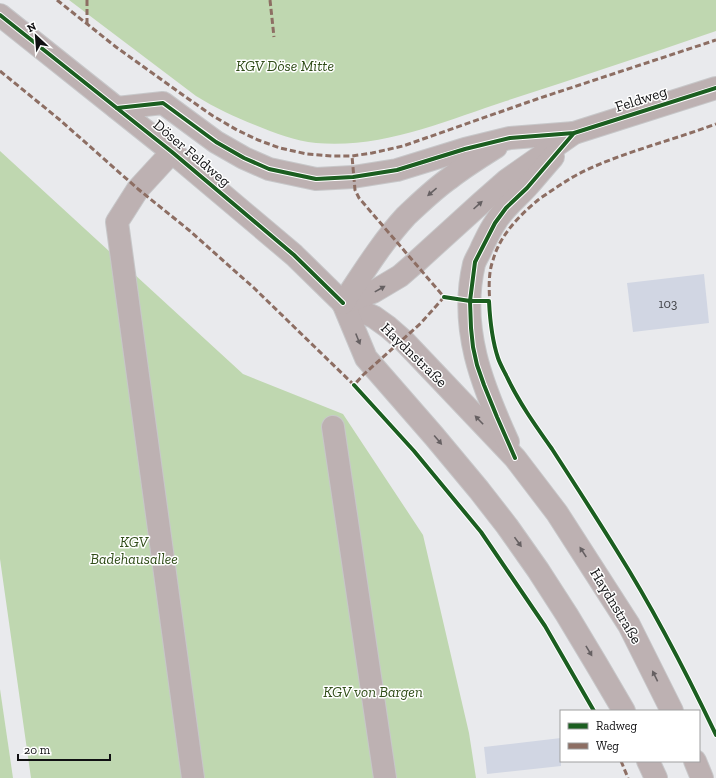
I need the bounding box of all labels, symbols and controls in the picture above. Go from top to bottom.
north arrow [16,16,56,56]
text: N [25,20,39,35]
park label: KGV Döse Mitte [236,57,334,75]
street label: Feldweg [613,82,669,116]
street label: Döser Feldweg [150,116,234,190]
one-way arrow [427,188,438,197]
one-way arrow [474,201,483,210]
one-way arrow [374,285,385,292]
house number: 103 [659,296,677,311]
street label: Haydnstraße [377,319,451,391]
one-way arrow [355,334,361,346]
one-way arrow [474,415,484,425]
one-way arrow [433,435,442,446]
park label: KGV Badehausallee [90,533,178,568]
one-way arrow [514,537,522,548]
one-way arrow [579,546,586,558]
street label: Haydnstraße [586,565,646,647]
one-way arrow [585,646,593,656]
one-way arrow [652,670,658,682]
park label: KGV von Bargen [323,683,423,701]
legend [560,710,700,762]
text: Radweg [596,719,637,733]
scale bar [18,736,110,762]
text: Weg [596,739,619,753]
text: 20 m [24,743,51,757]

